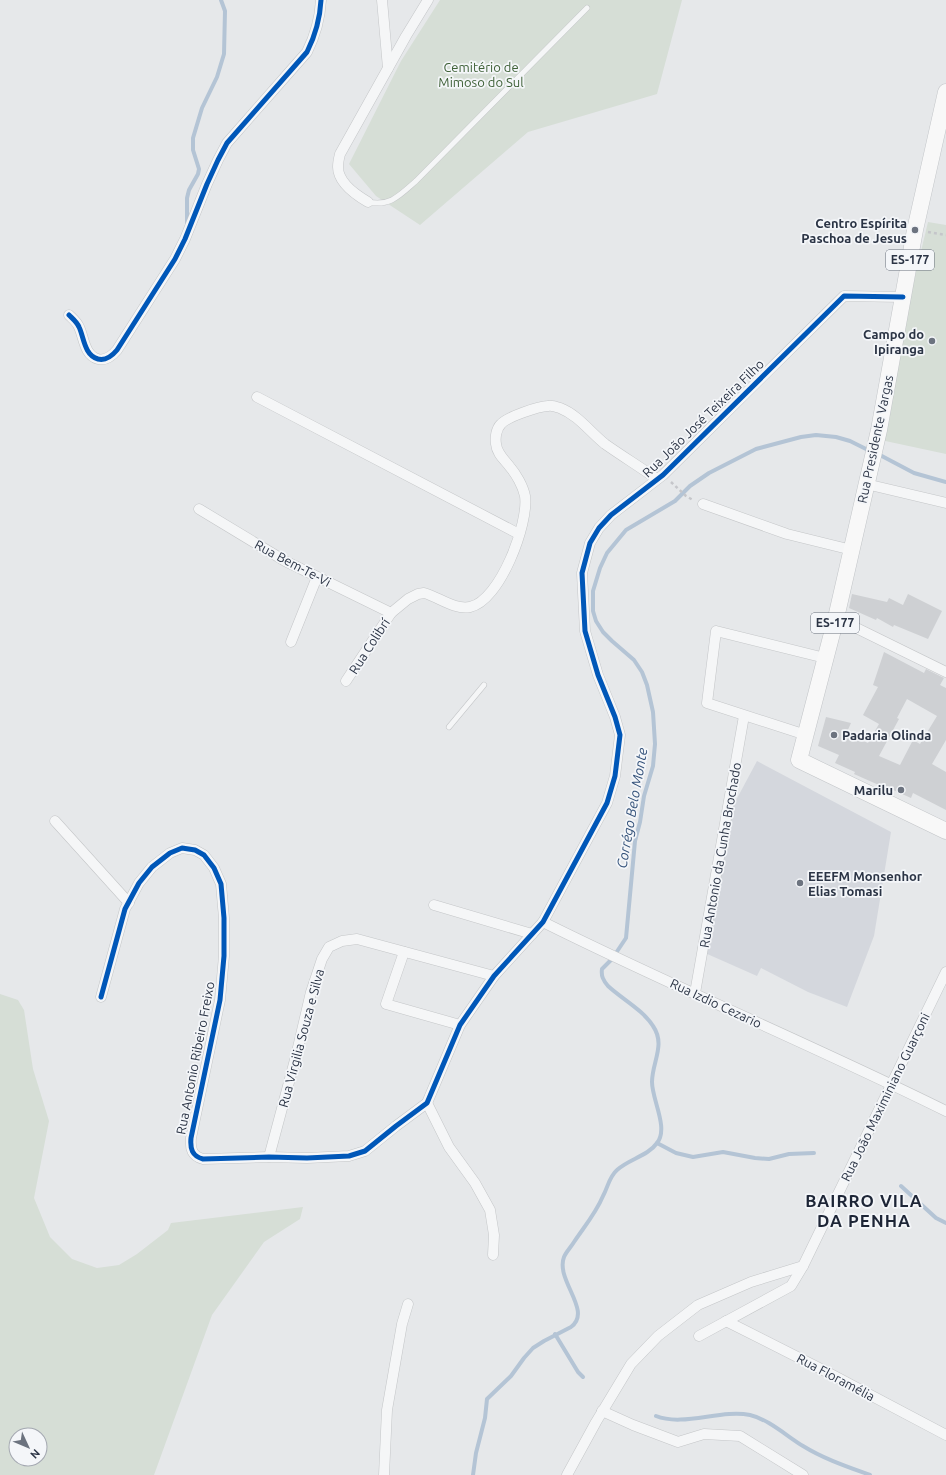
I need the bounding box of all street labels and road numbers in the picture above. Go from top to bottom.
road number: ES-177 [886,250,934,270]
street label: Rua João José Teixeira Filho [640,356,766,480]
street label: Rua Presidente Vargas [855,373,896,504]
street label: Rua Bem-Te-Vi [252,537,334,589]
road number: ES-177 [811,613,859,633]
street label: Rua Colibrí [346,615,392,676]
street label: Rua Antonio da Cunha Brochado [697,761,743,949]
street label: Rua Virgilia Souza e Silva [276,967,326,1109]
street label: Rua Izdio Cezario [668,976,764,1030]
street label: Rua Antonio Ribeiro Freixo [173,980,217,1136]
street label: Rua João Maximiniano Guarçoni [838,1011,932,1183]
street label: Rua Floramélia [795,1351,877,1403]

